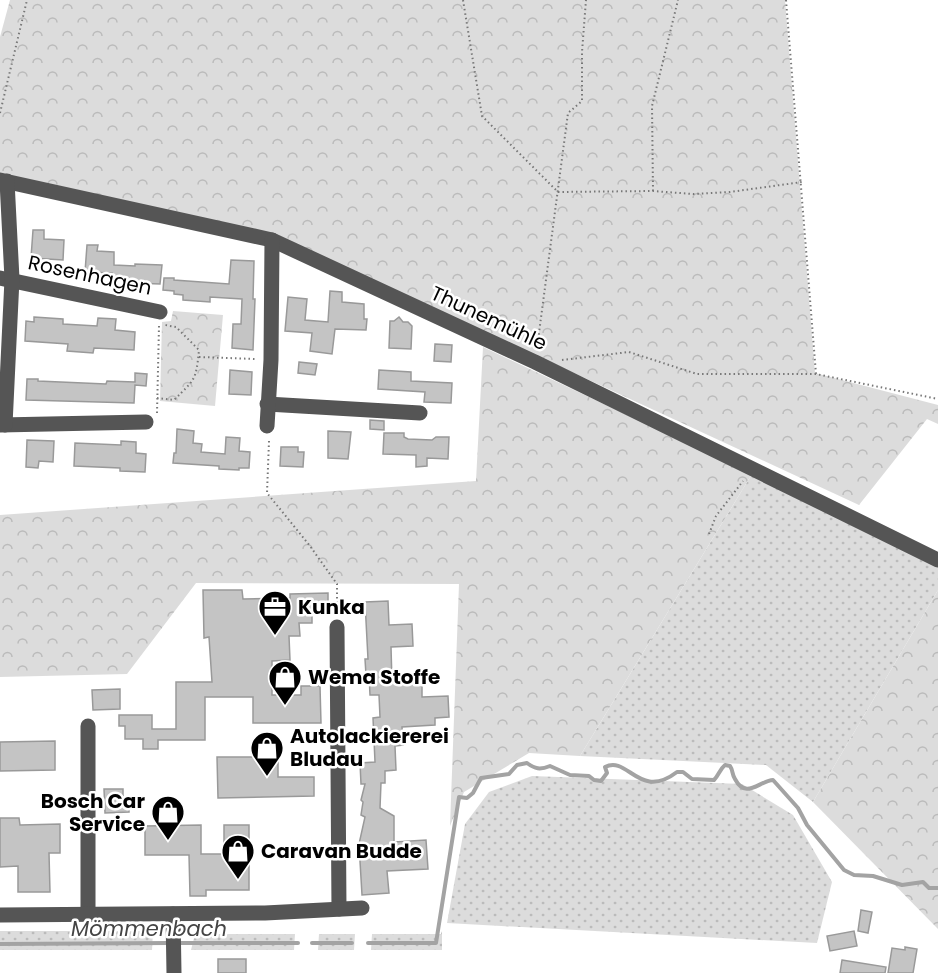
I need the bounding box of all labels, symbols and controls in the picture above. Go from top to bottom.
street label: Rosenhagen [26,248,154,302]
street label: Thunemühle [426,279,552,357]
office icon: Kunka [257,589,293,636]
place label: Kunka [298,593,365,621]
shop icon: Wema Stoffe [267,659,303,706]
place label: Wema Stoffe [308,663,440,691]
place label: Autolackiererei Bludau [290,722,449,773]
shop icon: Autolackiererei Bludau [249,730,285,777]
place label: Bosch Car Service [41,787,145,838]
shop icon: Bosch Car Service [150,794,186,841]
shop icon: Caravan Budde [220,833,256,880]
place label: Caravan Budde [261,837,422,865]
water label: Mömmenbach [71,914,227,943]

